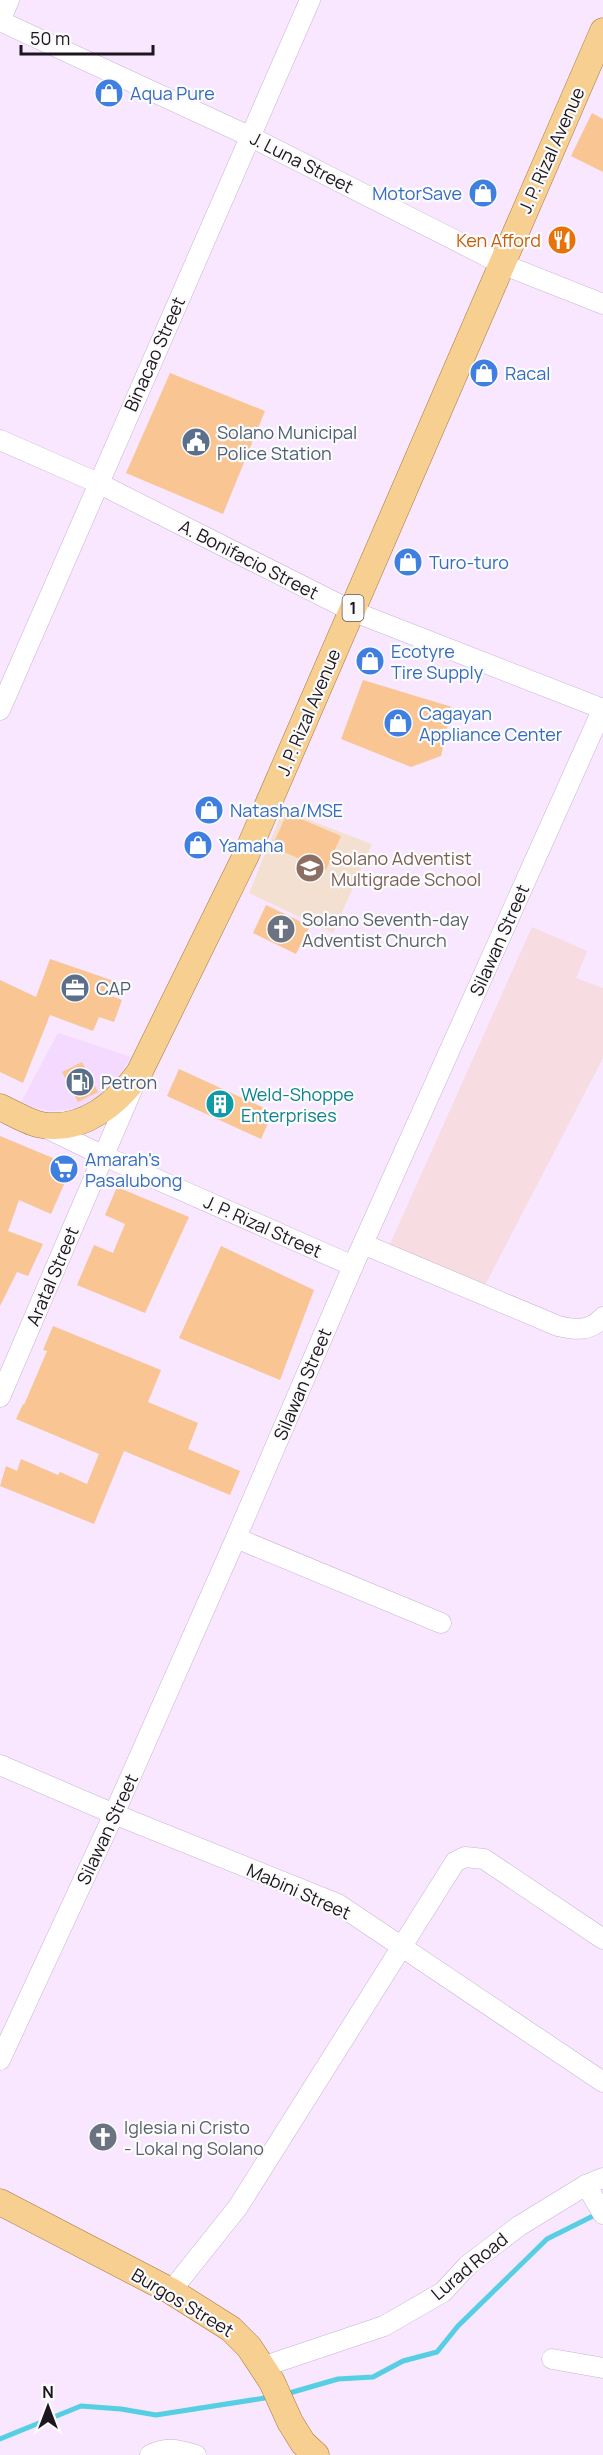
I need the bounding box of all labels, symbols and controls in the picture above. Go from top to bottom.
scale bar [21,18,153,56]
text: 50 m [30,26,70,50]
shop icon: Aqua Pure [93,77,125,109]
place label: Aqua Pure [130,81,215,105]
street label: J. P. Rizal Avenue [512,83,590,217]
street label: J. Luna Street [246,126,358,198]
shop icon: MotorSave [467,177,499,209]
place label: MotorSave [372,181,462,205]
restaurant icon: Ken Afford [546,224,578,256]
place label: Ken Afford [456,228,541,252]
street label: Binacao Street [118,293,190,415]
shop icon: Racal [468,357,500,389]
place label: Racal [505,361,550,385]
place label: Solano Municipal Police Station [217,420,357,465]
public building icon: Solano Municipal Police Station [180,426,212,458]
street label: A. Bonifacio Street [175,514,323,604]
shop icon: Turo-turo [392,546,424,578]
place label: Turo-turo [429,550,509,574]
road number: 1 [342,595,364,621]
place label: Ecotyre Tire Supply [391,639,484,684]
street label: J. P. Rizal Avenue [270,645,346,779]
shop icon: Ecotyre Tire Supply [354,645,386,677]
place label: Cagayan Appliance Center [419,701,563,746]
shop icon: Cagayan Appliance Center [382,707,414,739]
shop icon: Natasha/MSE [193,794,225,826]
place label: Natasha/MSE [230,798,343,822]
shop icon: Yamaha [182,829,214,861]
place label: Yamaha [219,833,284,857]
place label: Solano Adventist Multigrade School [331,846,481,891]
school or university icon: Solano Adventist Multigrade School [294,852,326,884]
street label: Silawan Street [464,880,534,1000]
place label: Solano Seventh-day Adventist Church [302,907,469,952]
church icon: Solano Seventh-day Adventist Church [265,913,297,945]
office icon: CAP [59,972,91,1004]
place label: CAP [96,976,131,1000]
fuel station icon: Petron [64,1066,96,1098]
place label: Petron [101,1070,157,1094]
place label: Weld-Shoppe Enterprises [241,1082,354,1127]
building icon: Weld-Shoppe Enterprises [204,1088,236,1120]
place label: Amarah's Pasalubong [85,1147,182,1192]
supermarket icon: Amarah's Pasalubong [48,1153,80,1185]
street label: J. P. Rizal Street [200,1189,326,1263]
street label: Aratal Street [20,1223,84,1329]
street label: Silawan Street [268,1324,336,1444]
street label: Silawan Street [71,1770,143,1888]
street label: Mabini Street [243,1857,355,1925]
place label: Iglesia ni Cristo - Lokal ng Solano [124,2115,264,2160]
church icon: Iglesia ni Cristo - Lokal ng Solano [87,2121,119,2153]
street label: Lurad Road [426,2227,512,2305]
street label: Burgos Street [128,2262,238,2342]
north arrow [18,2377,78,2437]
text: N [42,2381,54,2403]

